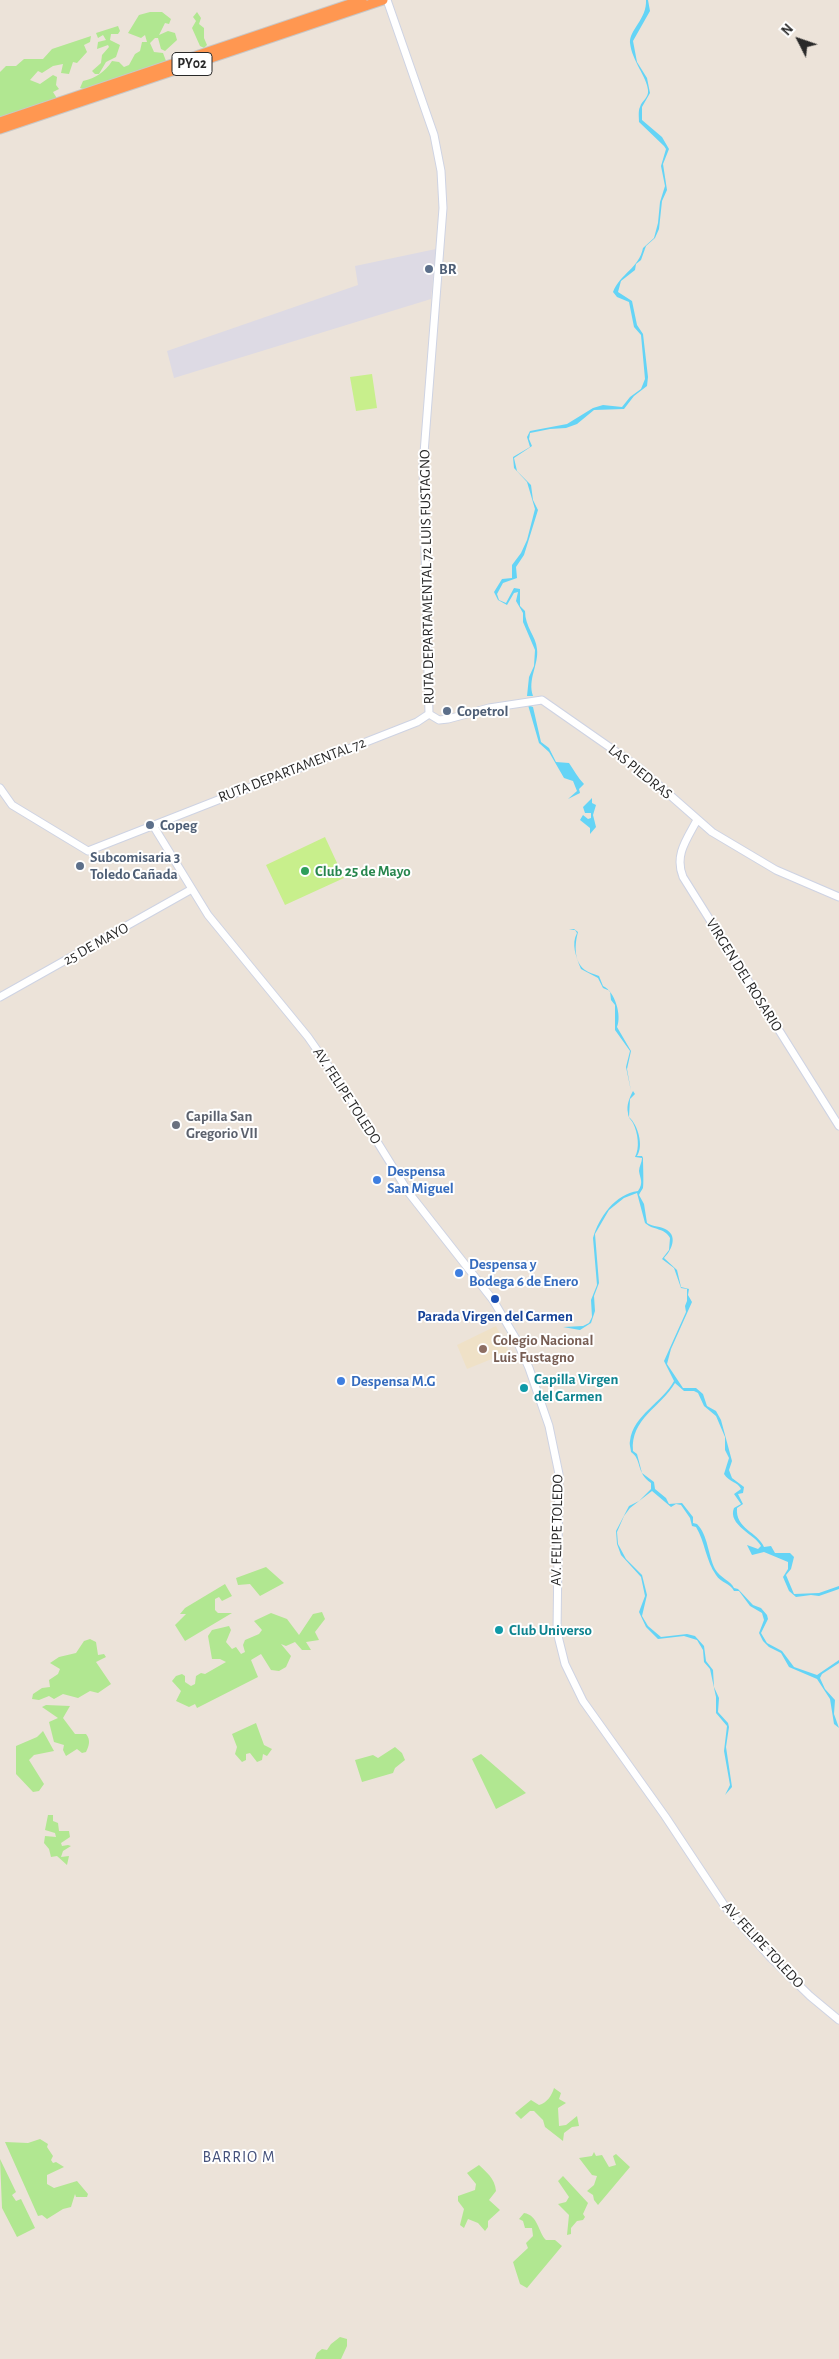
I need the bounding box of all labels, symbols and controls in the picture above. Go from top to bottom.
north arrow [774,15,824,65]
text: N [779,22,796,38]
road number: PY02 [172,52,212,76]
place label: BR [439,260,457,278]
marker: BR [423,263,435,275]
street label: RUTA DEPARTAMENTAL 72 LUIS FUSTAGNO [416,450,438,704]
place label: Copetrol [457,702,508,720]
marker: Copetrol [441,705,453,717]
street label: RUTA DEPARTAMENTAL 72 [216,734,368,806]
street label: LAS PIEDRAS [604,741,676,803]
place label: Copeg [160,816,197,834]
marker: Copeg [144,819,156,831]
place label: Subcomisaria 3 Toledo Cañada [90,848,180,883]
marker: Subcomisaria 3 Toledo Cañada [74,860,86,872]
place label: Club 25 de Mayo [315,862,411,880]
marker: Club 25 de Mayo [299,865,311,877]
street label: VIRGEN DEL ROSARIO [702,915,786,1035]
street label: 25 DE MAYO [60,919,132,969]
street label: AV. FELIPE TOLEDO [309,1044,385,1148]
place label: Capilla San Gregorio VII [186,1107,258,1142]
marker: Capilla San Gregorio VII [170,1119,182,1131]
place label: Despensa San Miguel [387,1162,454,1197]
marker: Despensa San Miguel [371,1174,383,1186]
place label: Despensa y Bodega 6 de Enero [469,1255,578,1290]
marker: Despensa y Bodega 6 de Enero [453,1267,465,1279]
marker: Parada Virgen del Carmen [489,1293,501,1305]
place label: Parada Virgen del Carmen [417,1307,573,1325]
place label: Colegio Nacional Luis Fustagno [493,1331,593,1366]
marker: Colegio Nacional Luis Fustagno [477,1343,489,1355]
place label: Capilla Virgen del Carmen [534,1370,618,1405]
place label: Despensa M.G [351,1372,435,1390]
marker: Despensa M.G [335,1375,347,1387]
marker: Capilla Virgen del Carmen [518,1382,530,1394]
street label: AV. FELIPE TOLEDO [547,1474,567,1586]
place label: Club Universo [509,1621,592,1639]
marker: Club Universo [493,1624,505,1636]
street label: AV. FELIPE TOLEDO [718,1898,808,1992]
district label: BARRIO M [201,2147,277,2167]

